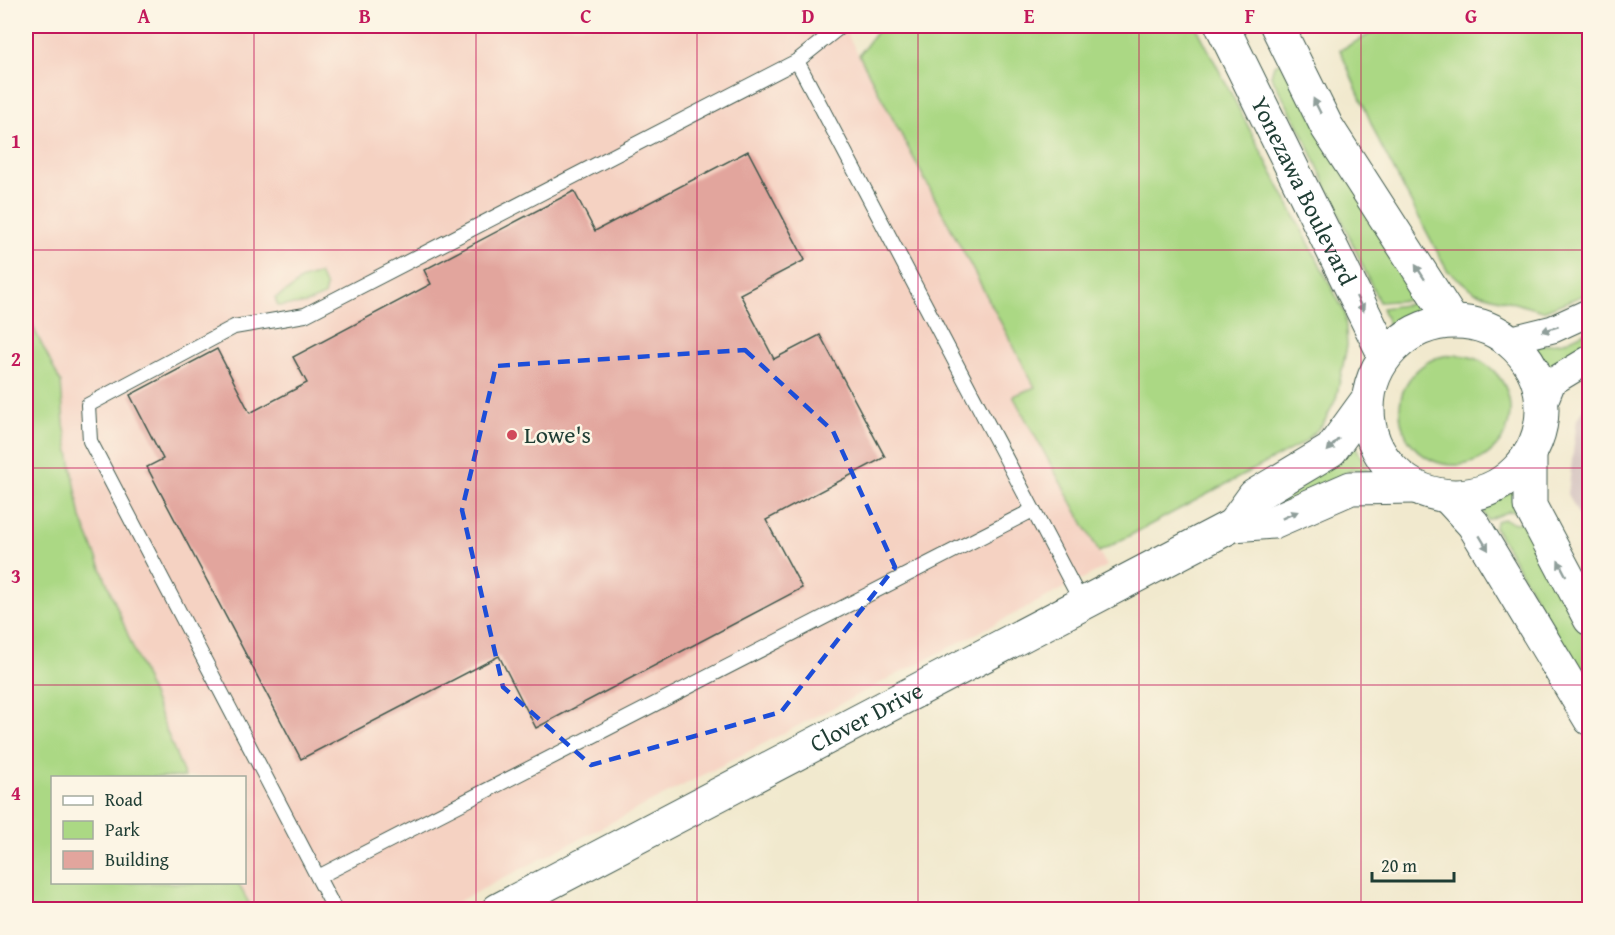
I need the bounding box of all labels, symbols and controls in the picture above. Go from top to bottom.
text: A [138,1,151,30]
text: B [359,1,371,30]
text: C [580,1,592,30]
text: D [801,1,815,30]
text: E [1024,1,1035,30]
text: F [1245,1,1255,30]
text: G [1465,1,1477,30]
street label: Yonezawa Boulevard [1242,90,1366,291]
one-way arrow [1312,98,1322,115]
text: 1 [11,126,21,155]
one-way arrow [1415,264,1426,280]
one-way arrow [1354,295,1364,313]
one-way arrow [1541,325,1559,334]
text: 2 [11,344,21,373]
place label: Lowe's [524,417,591,452]
marker: Lowe's [505,428,519,442]
one-way arrow [1326,438,1340,453]
one-way arrow [1281,510,1299,520]
one-way arrow [1478,535,1489,551]
one-way arrow [1558,559,1567,576]
text: 3 [11,561,21,590]
street label: Clover Drive [804,672,929,761]
legend [51,776,246,884]
text: 4 [11,778,21,807]
text: Road [105,786,143,813]
text: Park [105,816,141,843]
scale bar [1372,845,1454,883]
text: Building [105,846,169,873]
text: 20 m [1381,852,1417,879]

